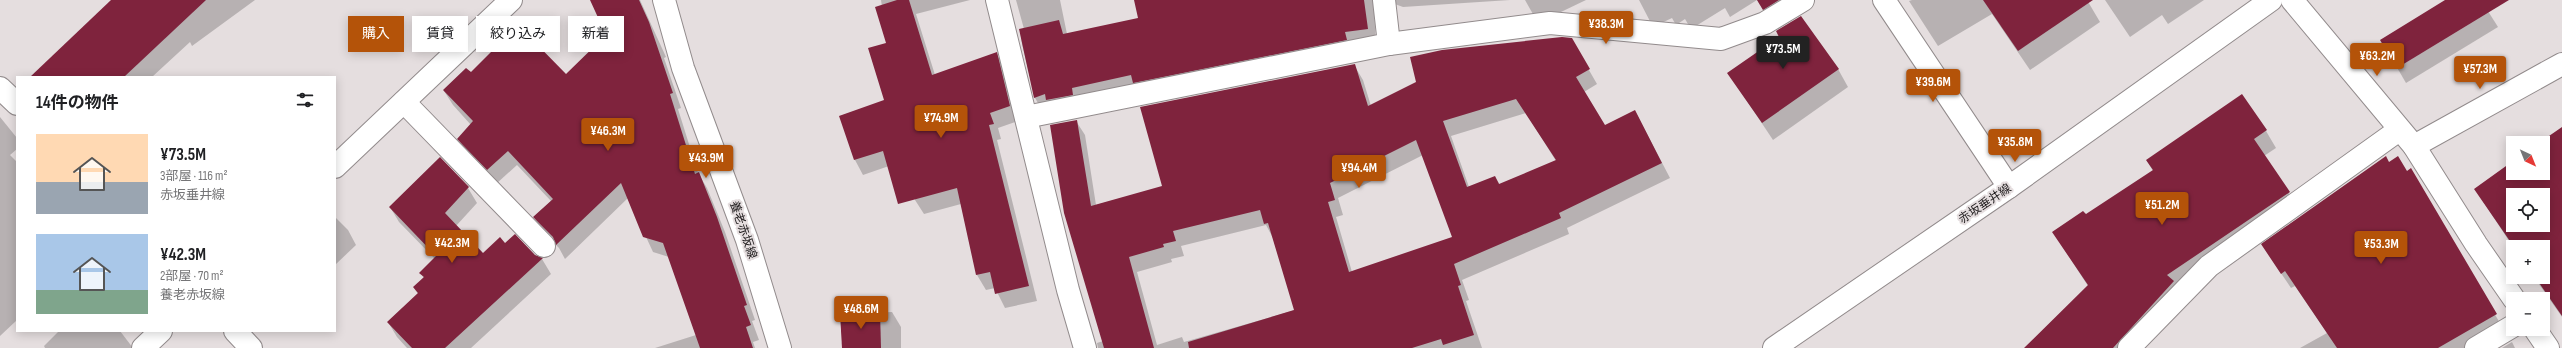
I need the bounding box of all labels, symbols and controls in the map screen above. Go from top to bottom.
pin: ¥38.3M [1573,11,1639,45]
chip: 購入 [348,16,404,52]
chip: 賃貸 [412,16,468,52]
chip: 絞り込み [476,16,560,52]
chip: 新着 [568,16,624,52]
text: ¥38.3M [1588,16,1624,32]
pin: ¥73.5M [1750,36,1816,70]
text: ¥73.5M [1765,41,1801,57]
pin: ¥63.2M [2344,43,2410,77]
text: ¥63.2M [2359,48,2395,64]
pin: ¥57.3M [2447,56,2513,90]
text: ¥57.3M [2463,61,2497,77]
pin: ¥39.6M [1900,69,1966,103]
text: ¥39.6M [1915,74,1951,90]
icon: filters [294,89,316,111]
text: 14件の物件 [36,93,119,113]
pin: ¥74.9M [908,105,974,139]
text: ¥74.9M [924,110,958,126]
pin: ¥46.3M [575,118,641,152]
text: ¥46.3M [590,123,626,139]
pin: ¥35.8M [1982,129,2048,163]
text: ¥35.8M [1997,134,2033,150]
north arrow [2506,136,2550,180]
map controls [2506,136,2550,336]
text: ¥73.5M [160,145,206,165]
pin: ¥43.9M [673,145,739,179]
icon: home [68,150,116,198]
text: ¥43.9M [688,150,724,166]
pin: ¥94.4M [1326,155,1392,189]
text: ¥94.4M [1341,160,1377,176]
text: 3部屋 · 116 m² [160,168,227,184]
street label: 赤坂垂井線 [1956,181,2014,227]
text: 赤坂垂井線 [160,187,225,203]
button: locate [2506,188,2550,232]
pin: ¥51.2M [2129,192,2195,226]
text: ¥51.2M [2145,197,2179,213]
street label: 養老赤坂線 [726,199,760,261]
pin: ¥42.3M [419,230,485,264]
pin: ¥53.3M [2348,231,2414,265]
text: ¥42.3M [434,235,470,251]
text: ¥53.3M [2363,236,2399,252]
button: + [2506,240,2550,284]
text: ¥42.3M [160,245,206,265]
icon: home [68,250,116,298]
text: 2部屋 · 70 m² [160,268,224,284]
text: 養老赤坂線 [160,287,225,303]
button: − [2506,292,2550,336]
pin: ¥48.6M [828,296,894,330]
text: ¥48.6M [843,301,879,317]

